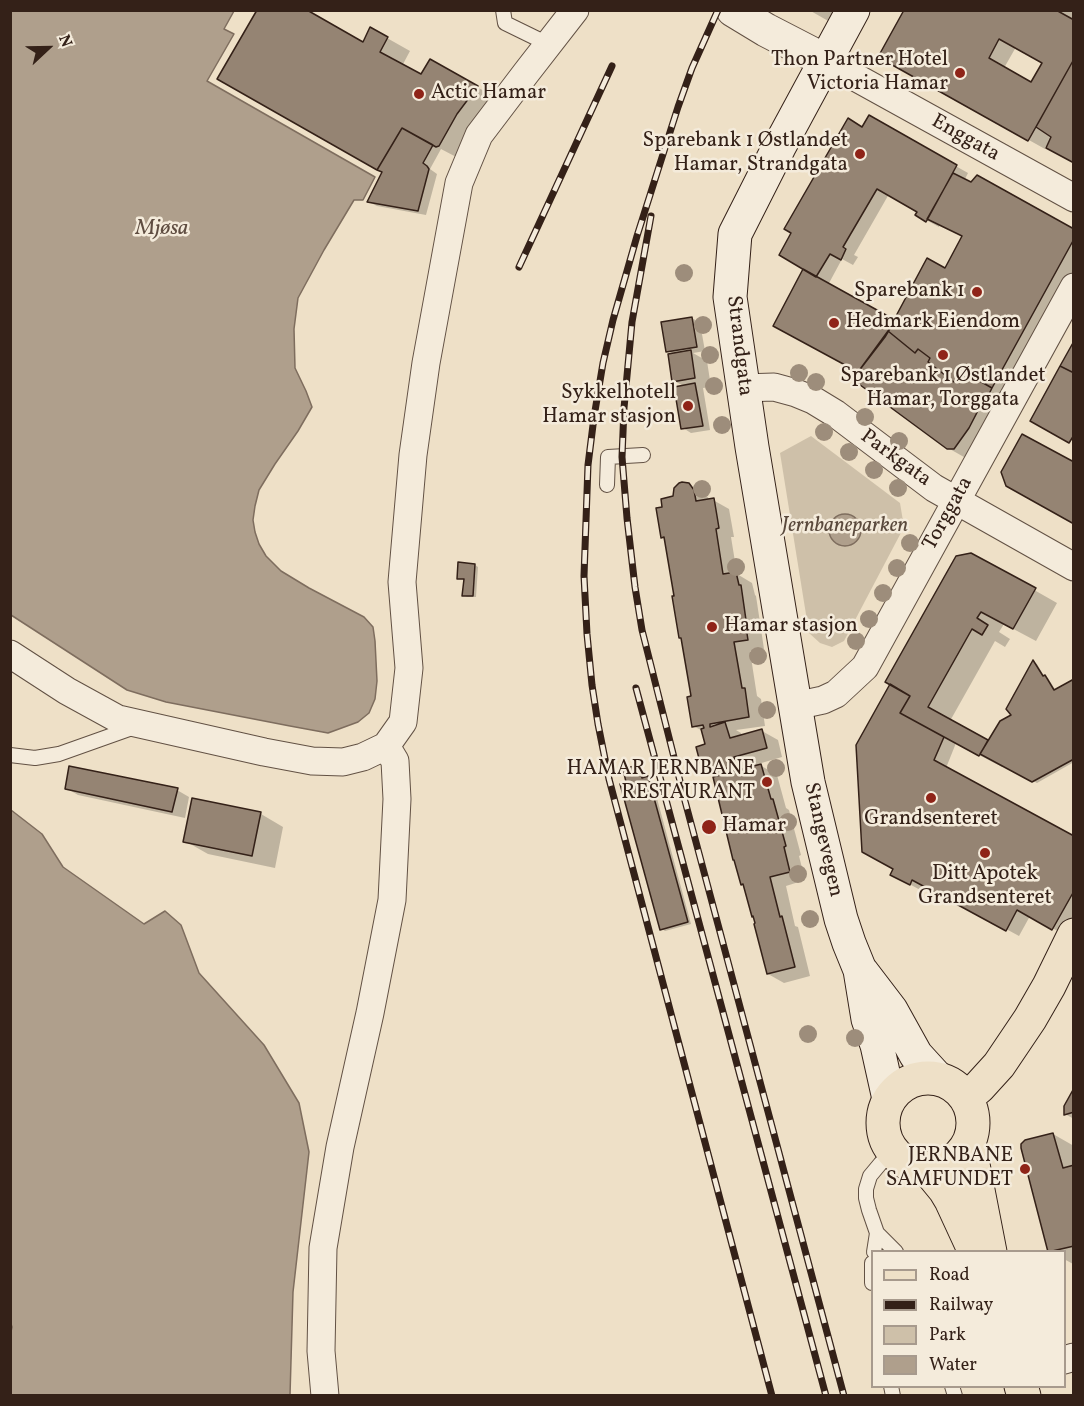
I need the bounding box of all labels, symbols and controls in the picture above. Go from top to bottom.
north arrow [18,18,78,78]
text: N [52,32,77,51]
place label: Thon Partner Hotel Victoria Hamar [771,48,948,98]
marker: Thon Partner Hotel Victoria Hamar [953,66,967,80]
place label: Actic Hamar [431,81,546,107]
marker: Actic Hamar [412,87,426,101]
street label: Enggata [926,110,1004,168]
place label: Sparebank 1 Østlandet Hamar, Strandgata [643,129,848,179]
marker: Sparebank 1 Østlandet Hamar, Strandgata [853,147,867,161]
water label: Mjøsa [136,217,188,243]
place label: Sparebank 1 [854,279,965,305]
marker: Sparebank 1 [970,285,984,299]
street label: Strandgata [719,294,757,398]
place label: Hedmark Eiendom [846,310,1020,336]
marker: Hedmark Eiendom [827,316,841,330]
marker: Sparebank 1 Østlandet Hamar, Torggata [936,348,950,362]
place label: Sparebank 1 Østlandet Hamar, Torggata [840,364,1046,414]
place label: Sykkelhotell Hamar stasjon [542,381,676,431]
marker: Sykkelhotell Hamar stasjon [681,399,695,413]
street label: Parkgata [855,425,935,493]
street label: Torggata [919,473,979,555]
park label: Jernbaneparken [782,514,908,540]
place label: Hamar stasjon [724,614,858,640]
marker: Hamar stasjon [705,620,719,634]
place label: HAMAR JERNBANE RESTAURANT [567,757,755,807]
marker: HAMAR JERNBANE RESTAURANT [760,775,774,789]
street label: Stangevegen [797,780,847,900]
marker: Grandsenteret [924,791,938,805]
place label: Grandsenteret [864,807,998,833]
place label: Hamar [722,814,786,840]
marker: Hamar [700,818,718,836]
marker: Ditt Apotek Grandsenteret [978,846,992,860]
place label: Ditt Apotek Grandsenteret [918,862,1052,912]
place label: JERNBANE SAMFUNDET [886,1144,1013,1194]
marker: JERNBANE SAMFUNDET [1018,1162,1032,1176]
legend [871,1250,1066,1388]
text: Road [929,1263,970,1288]
text: Railway [929,1293,993,1318]
text: Park [929,1323,966,1348]
text: Water [929,1353,977,1378]

